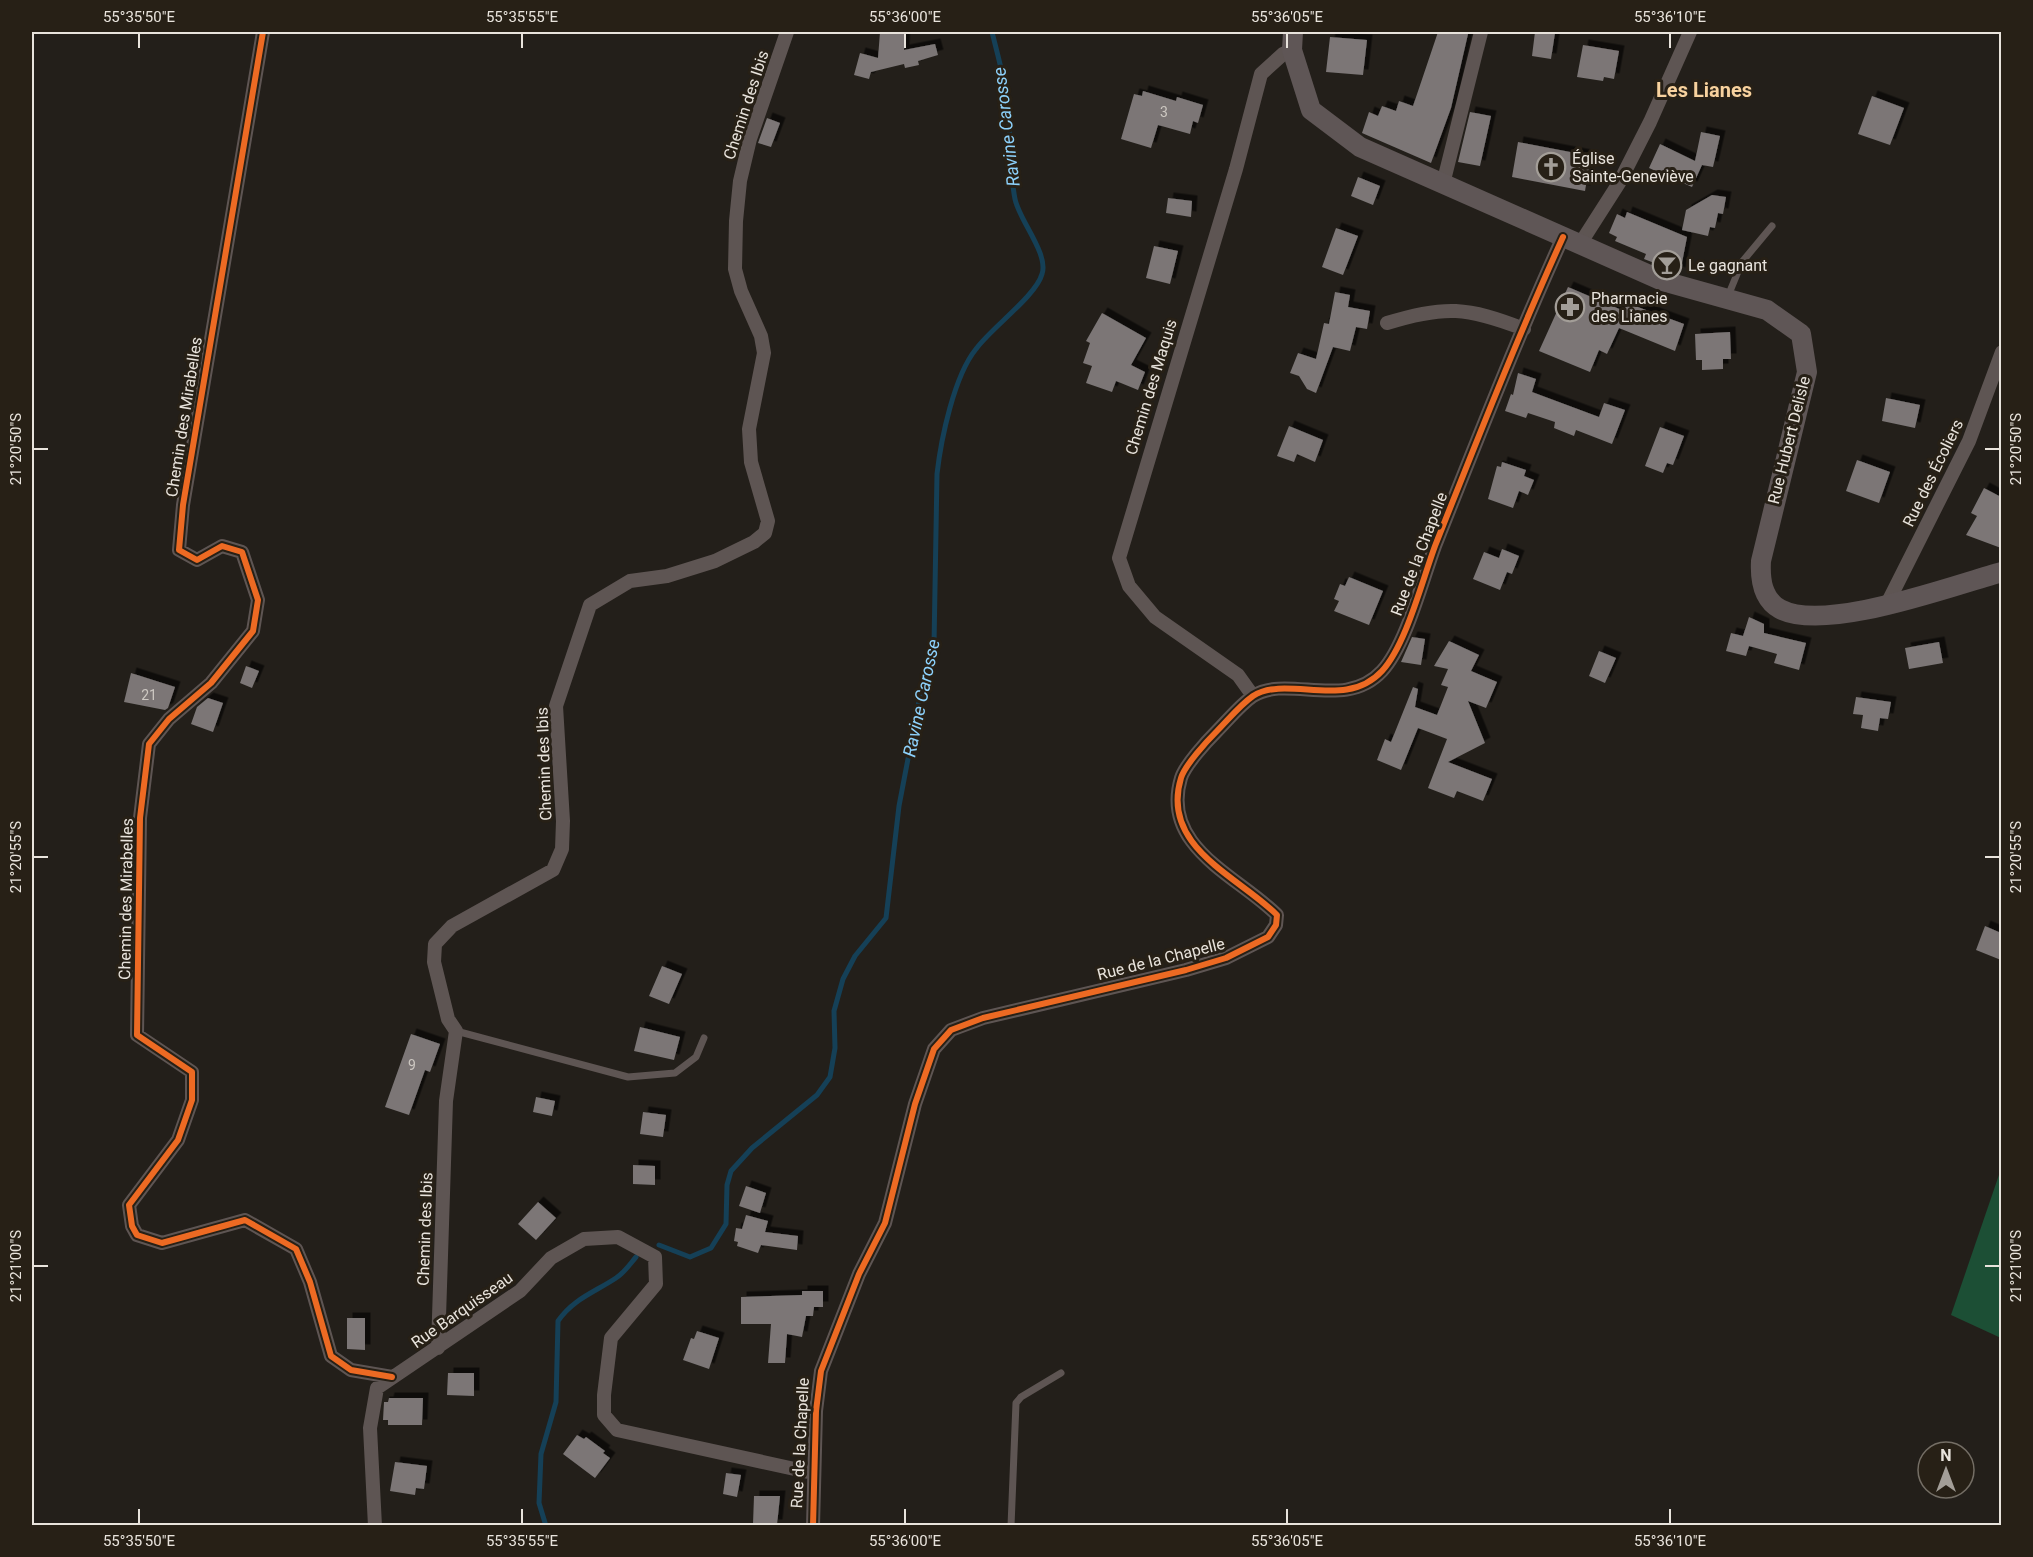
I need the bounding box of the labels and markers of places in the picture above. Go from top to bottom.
place label: Église Sainte-Geneviève [1572,149,1694,186]
church icon: Église Sainte-Geneviève [1535,151,1567,183]
bar icon: Le gagnant [1651,249,1683,281]
place label: Le gagnant [1688,256,1767,275]
place label: Pharmacie des Lianes [1591,289,1668,326]
pharmacy icon: Pharmacie des Lianes [1554,291,1586,323]

